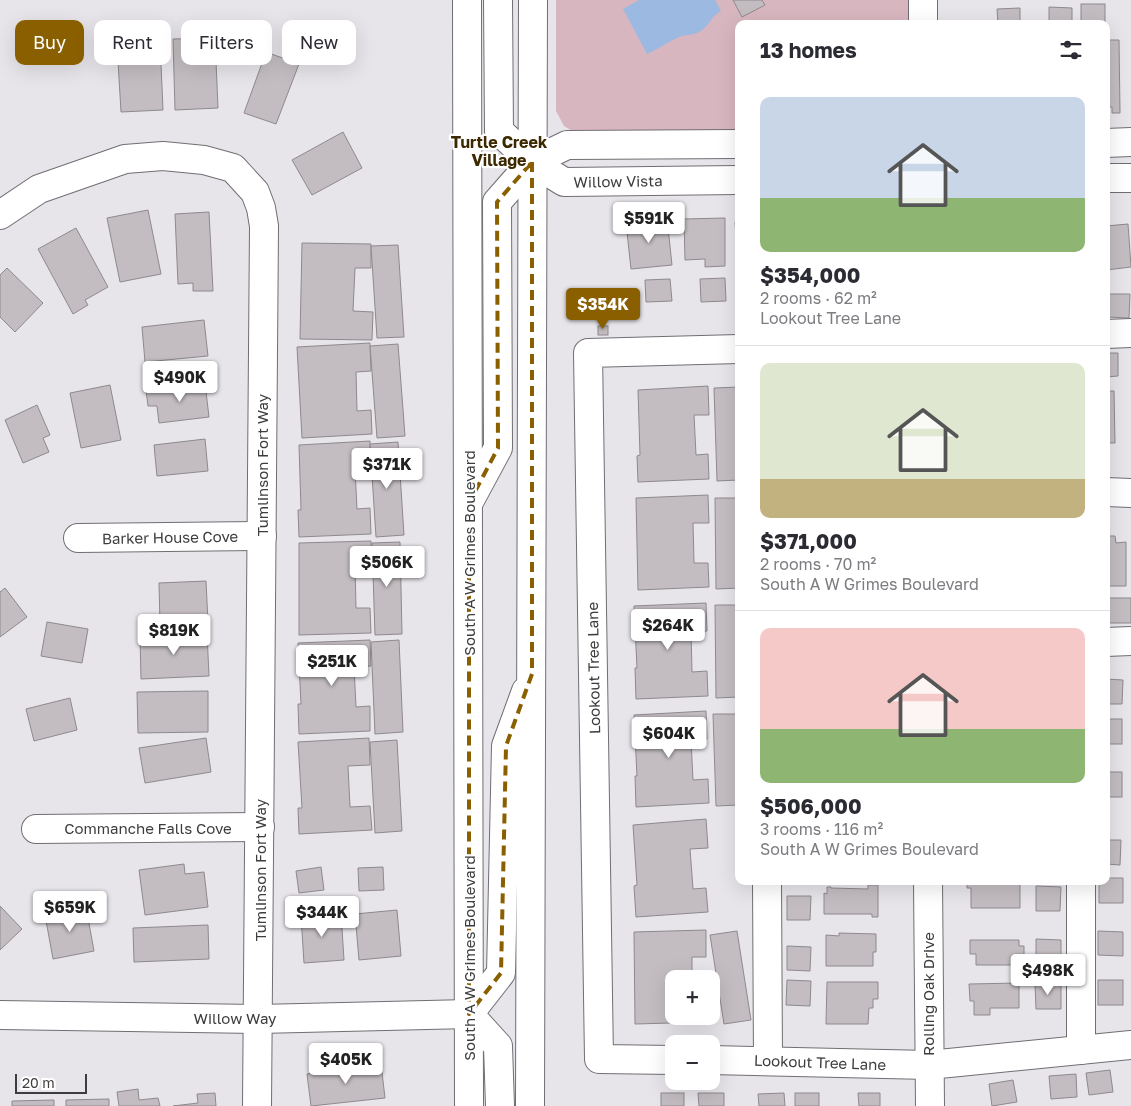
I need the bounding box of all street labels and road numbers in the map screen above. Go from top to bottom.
street label: Willow Vista [573,171,663,191]
street label: Tumlinson Fort Way [253,393,271,536]
street label: South A W Grimes Boulevard [460,450,478,656]
street label: Barker House Cove [102,527,239,547]
street label: Lookout Tree Lane [583,601,603,734]
street label: Tumlinson Fort Way [251,798,269,941]
street label: Commanche Falls Cove [64,819,232,837]
street label: South A W Grimes Boulevard [460,855,478,1061]
street label: Rolling Oak Drive [919,932,937,1056]
street label: Willow Way [194,1009,277,1027]
street label: Lookout Tree Lane [754,1051,887,1073]

